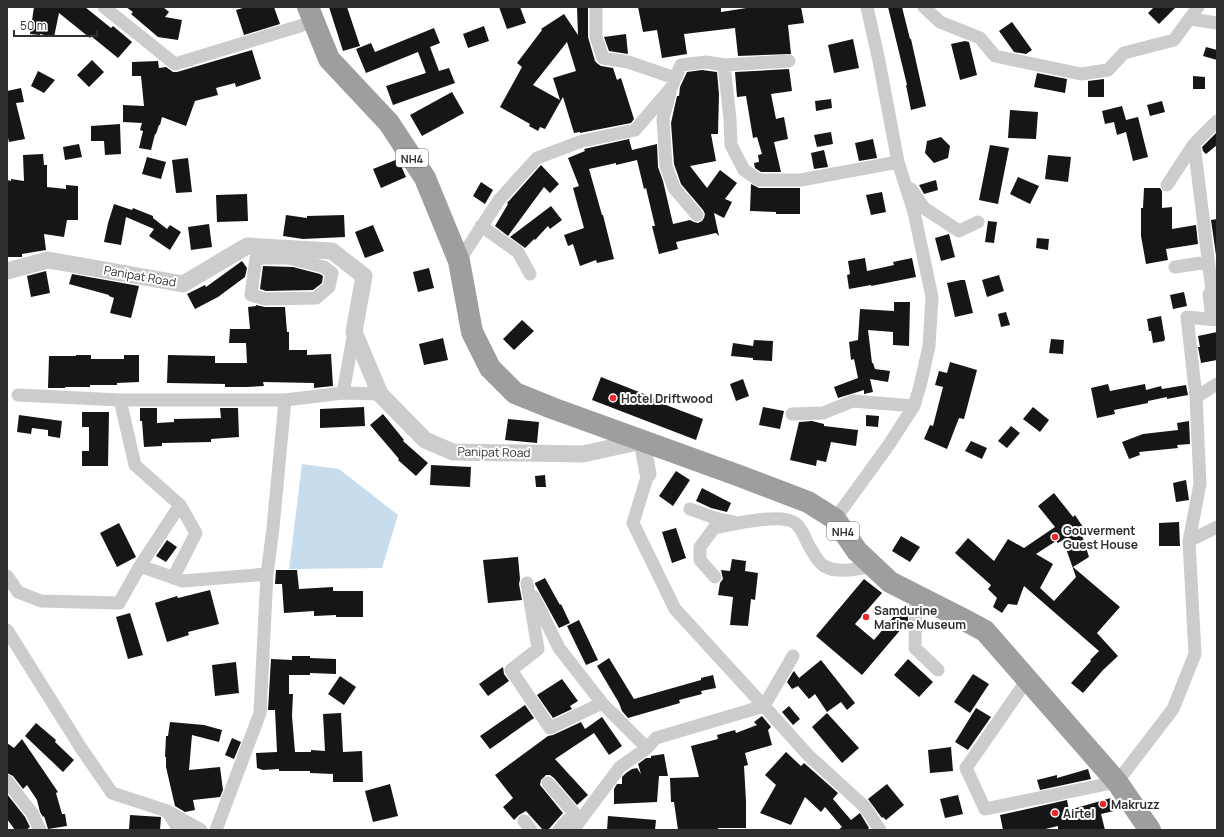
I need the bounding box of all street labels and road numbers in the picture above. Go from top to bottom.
road number: NH4 [396,149,428,167]
street label: Panipat Road [103,261,177,291]
street label: Panipat Road [457,443,531,461]
road number: NH4 [827,522,859,540]

